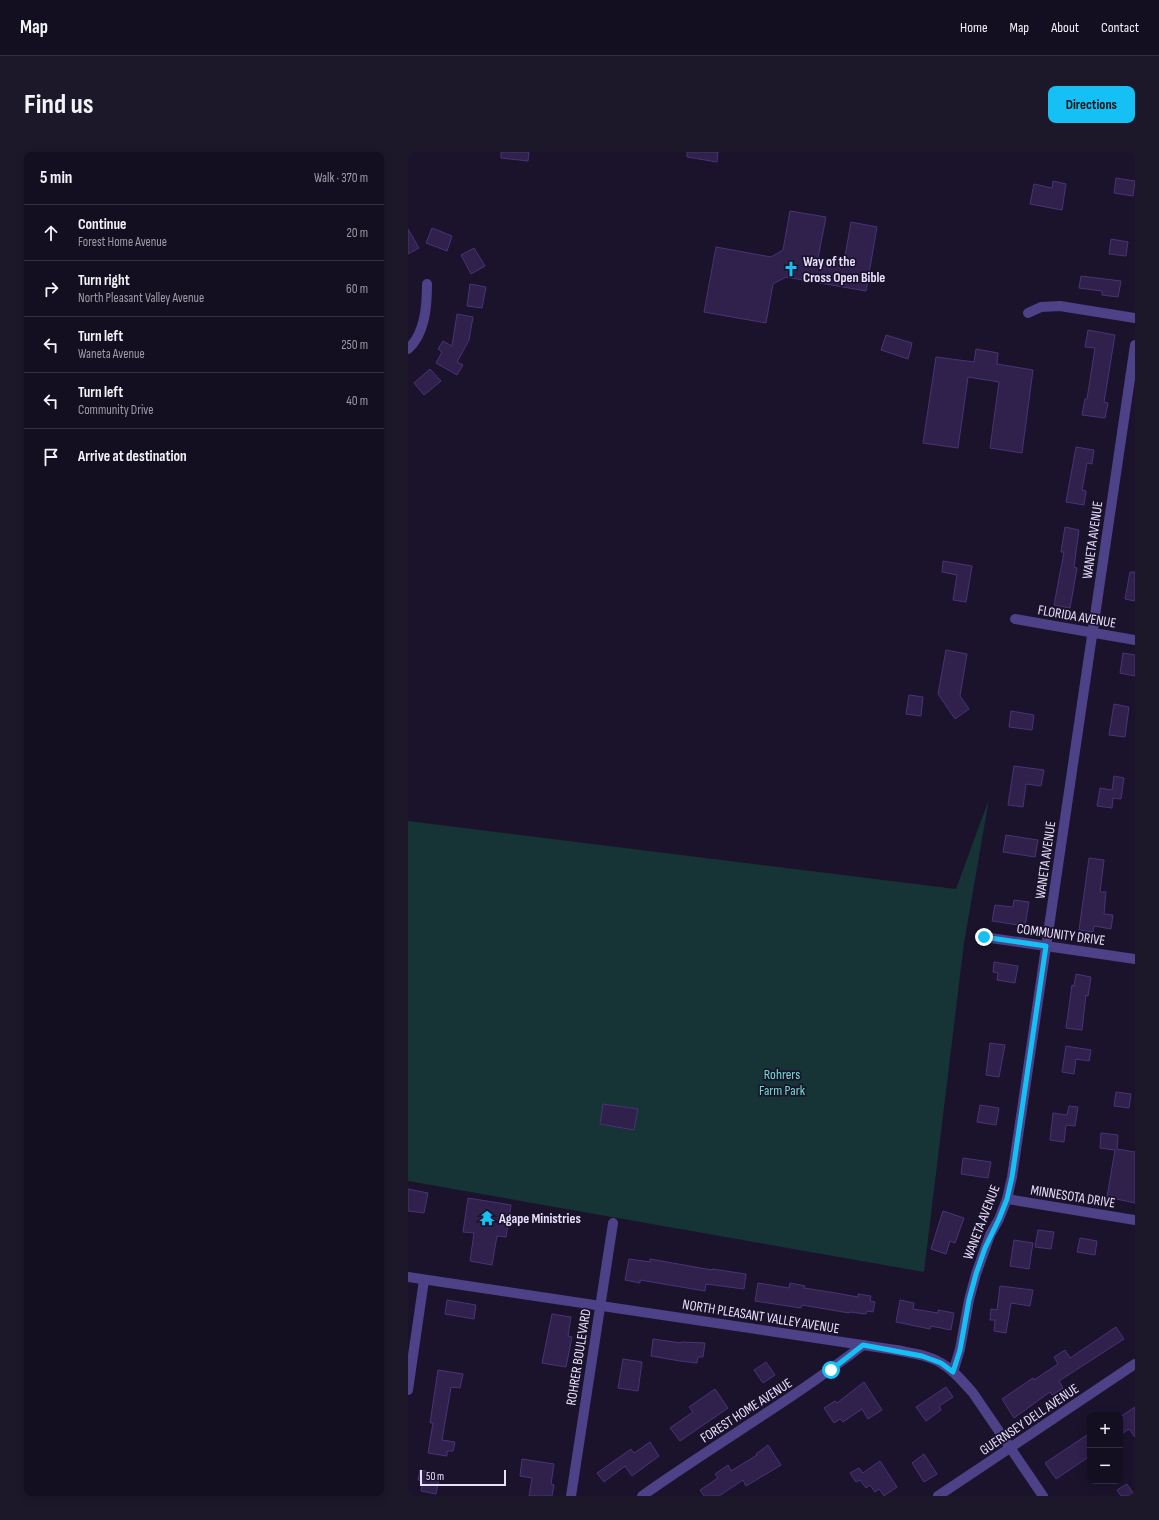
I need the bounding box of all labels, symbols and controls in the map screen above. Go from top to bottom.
text: Map [20,16,48,39]
text: Home [960,19,988,36]
text: Map [1010,19,1029,36]
text: About [1051,19,1079,36]
text: Contact [1101,19,1139,36]
button: Directions [1048,86,1135,123]
text: Find us [24,88,93,121]
text: 5 min [40,168,72,188]
text: Walk · 370 m [314,170,368,186]
text: Continue [78,215,127,234]
icon: ahead [40,222,62,244]
text: 20 m [346,225,368,241]
text: Forest Home Avenue [78,234,167,250]
place label: Way of the Cross Open Bible [803,253,885,286]
church icon: Way of the Cross Open Bible [782,260,800,278]
text: Turn right [78,271,130,290]
icon: right [40,278,62,300]
text: 60 m [346,281,368,297]
text: North Pleasant Valley Avenue [78,290,204,306]
text: Turn left [78,327,123,346]
icon: left [40,334,62,356]
text: 250 m [341,337,368,353]
text: Waneta Avenue [78,346,145,362]
text: Turn left [78,383,123,402]
icon: left [40,390,62,412]
text: 40 m [346,393,368,409]
text: Community Drive [78,402,153,418]
icon: arrive [40,446,62,468]
text: Arrive at destination [78,447,187,466]
street label: WANETA AVENUE [1079,500,1106,580]
street label: FLORIDA AVENUE [1036,601,1118,632]
street label: WANETA AVENUE [1032,820,1059,900]
street label: COMMUNITY DRIVE [1016,920,1106,949]
route end [975,928,993,946]
park label: Rohrers Farm Park [759,1066,806,1099]
street label: MINNESOTA DRIVE [1029,1181,1117,1212]
street label: WANETA AVENUE [959,1182,1004,1262]
temple icon: Agape Ministries [478,1209,496,1227]
place label: Agape Ministries [498,1210,581,1227]
street label: NORTH PLEASANT VALLEY AVENUE [681,1296,841,1337]
street label: ROHRER BOULEVARD [562,1307,595,1407]
route start [822,1361,840,1379]
street label: FOREST HOME AVENUE [697,1374,796,1446]
street label: GUERNSEY DELL AVENUE [976,1380,1082,1459]
map controls [1087,1412,1123,1484]
button: + [1087,1412,1123,1448]
button: − [1087,1448,1123,1484]
scale bar [420,1468,506,1487]
text: 50 m [426,1470,444,1483]

